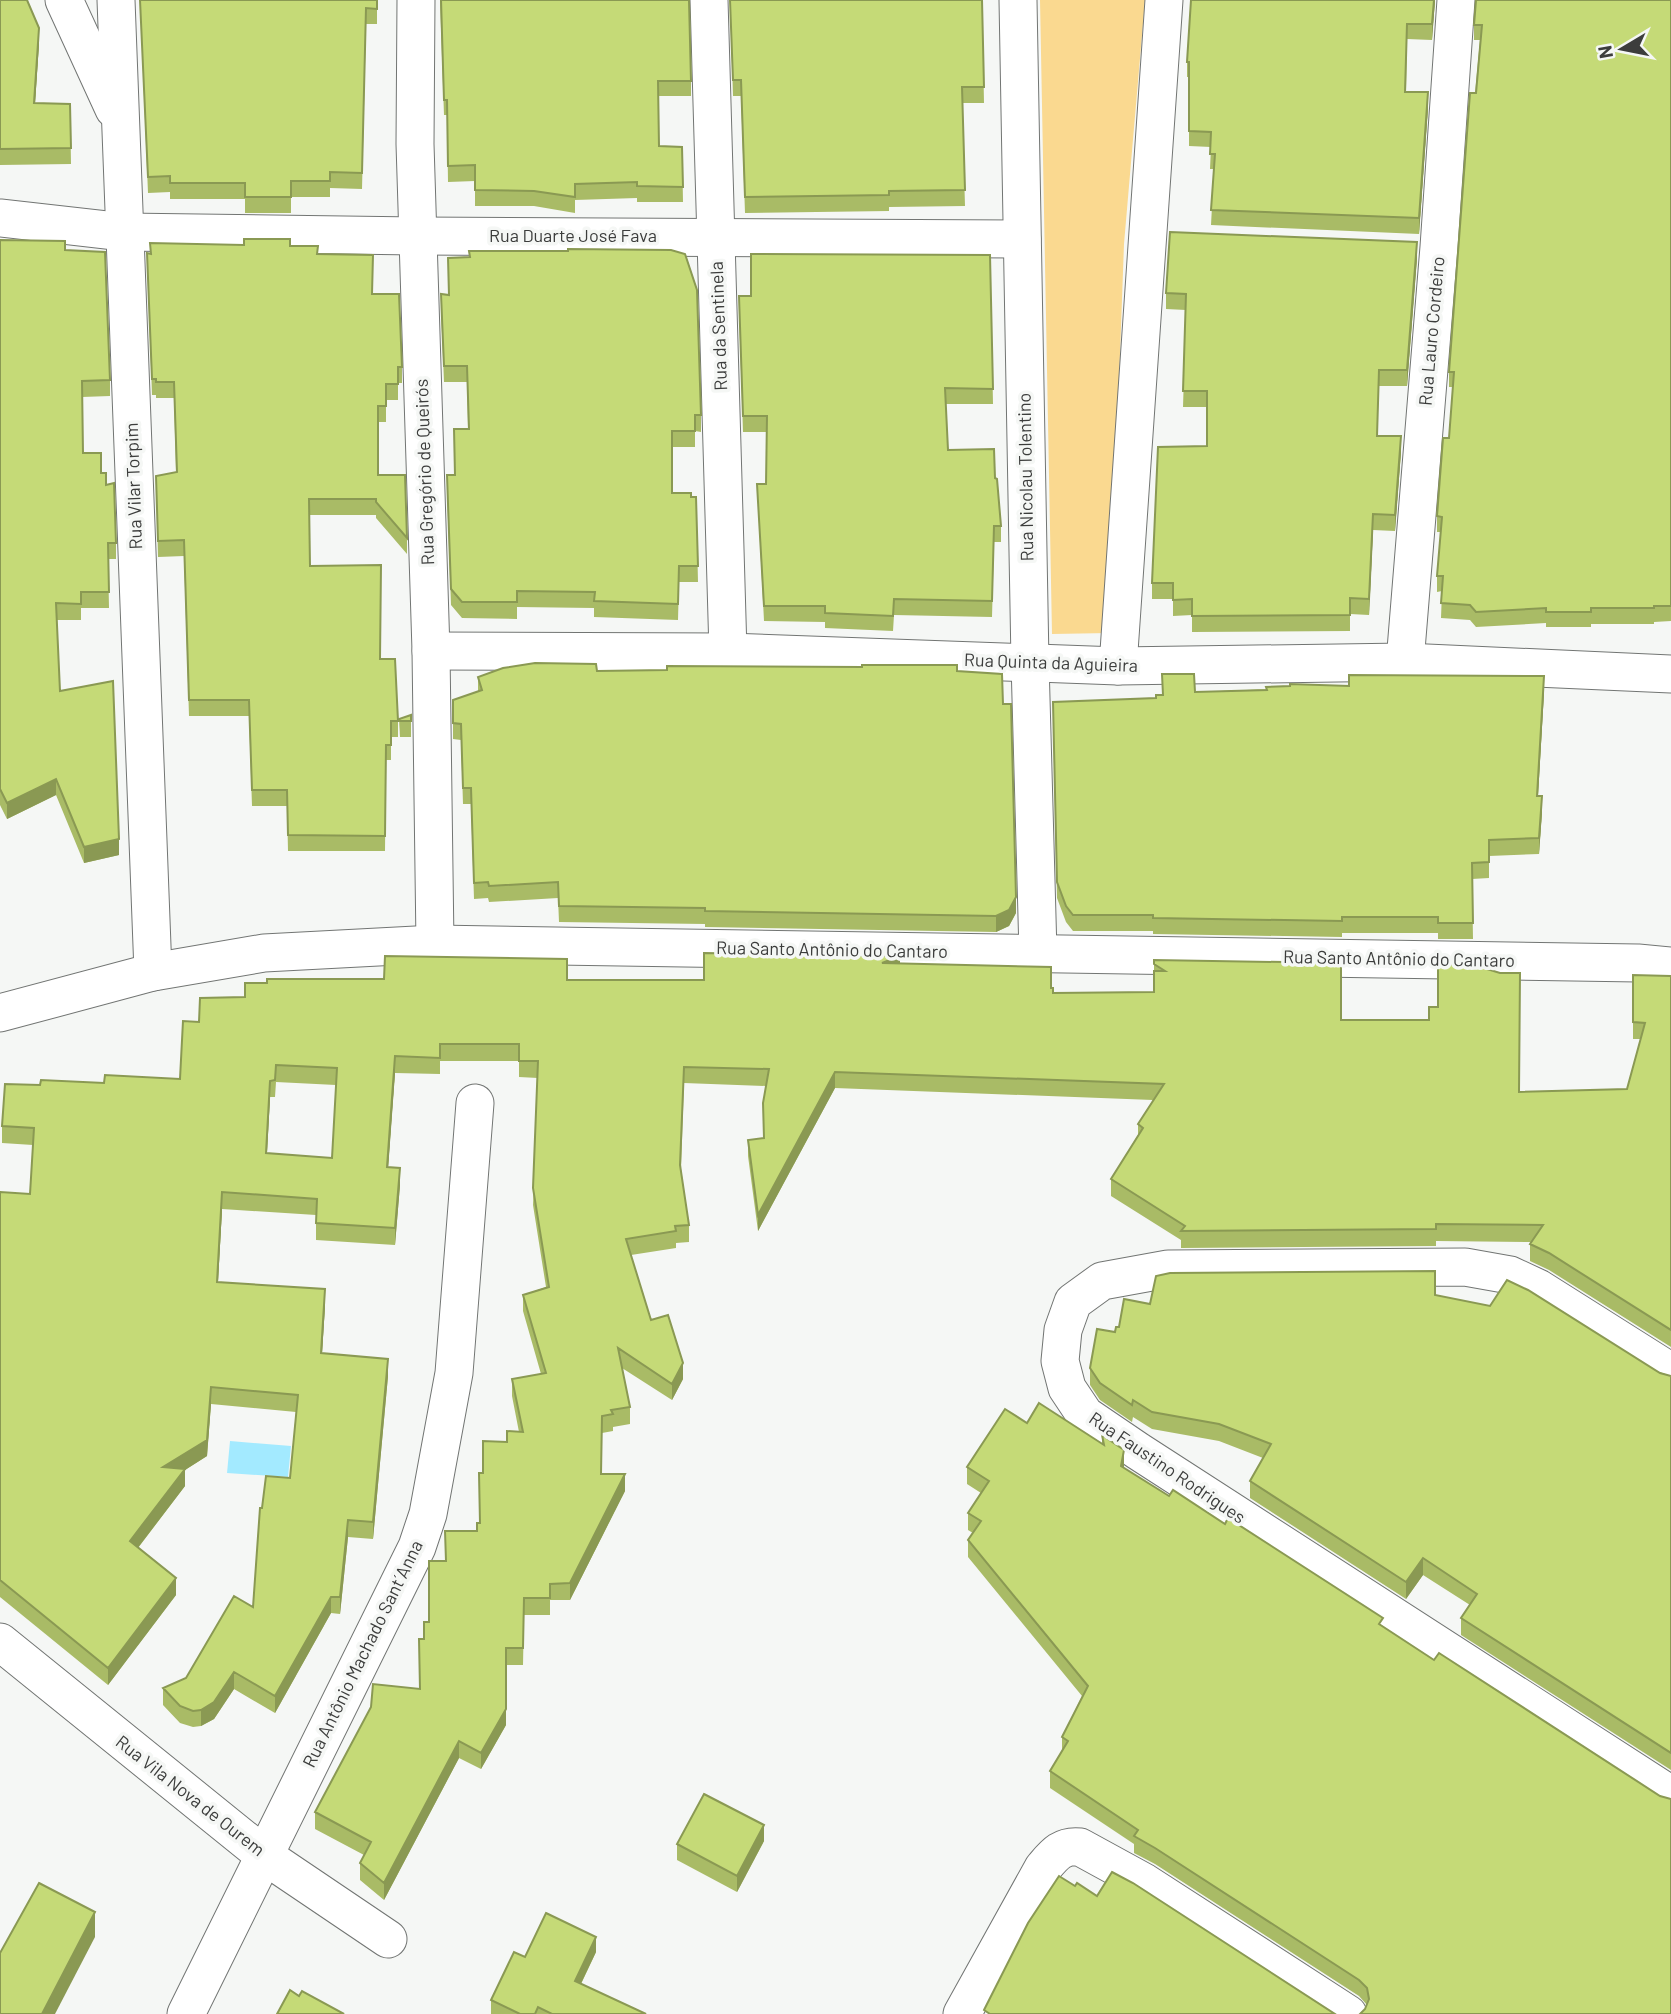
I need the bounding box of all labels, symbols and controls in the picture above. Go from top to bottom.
north arrow [1587,14,1657,84]
text: N [1592,44,1617,60]
street label: Rua Duarte José Fava [489,224,657,246]
street label: Rua Lauro Cordeiro [1414,255,1448,407]
street label: Rua da Sentinela [705,261,731,391]
street label: Rua Gregório de Queirós [410,379,438,566]
street label: Rua Nicolau Tolentino [1013,392,1037,562]
street label: Rua Vilar Torpim [120,422,146,550]
street label: Rua Quinta da Aguieira [964,648,1138,676]
street label: Rua Santo Antônio do Cantaro [716,936,948,962]
street label: Rua Santo Antônio do Cantaro [1283,945,1515,971]
street label: Rua Faustino Rodrigues [1085,1407,1250,1528]
street label: Rua Antônio Machado Sant´Anna [297,1536,427,1771]
street label: Rua Vila Nova de Ourem [112,1730,270,1860]

